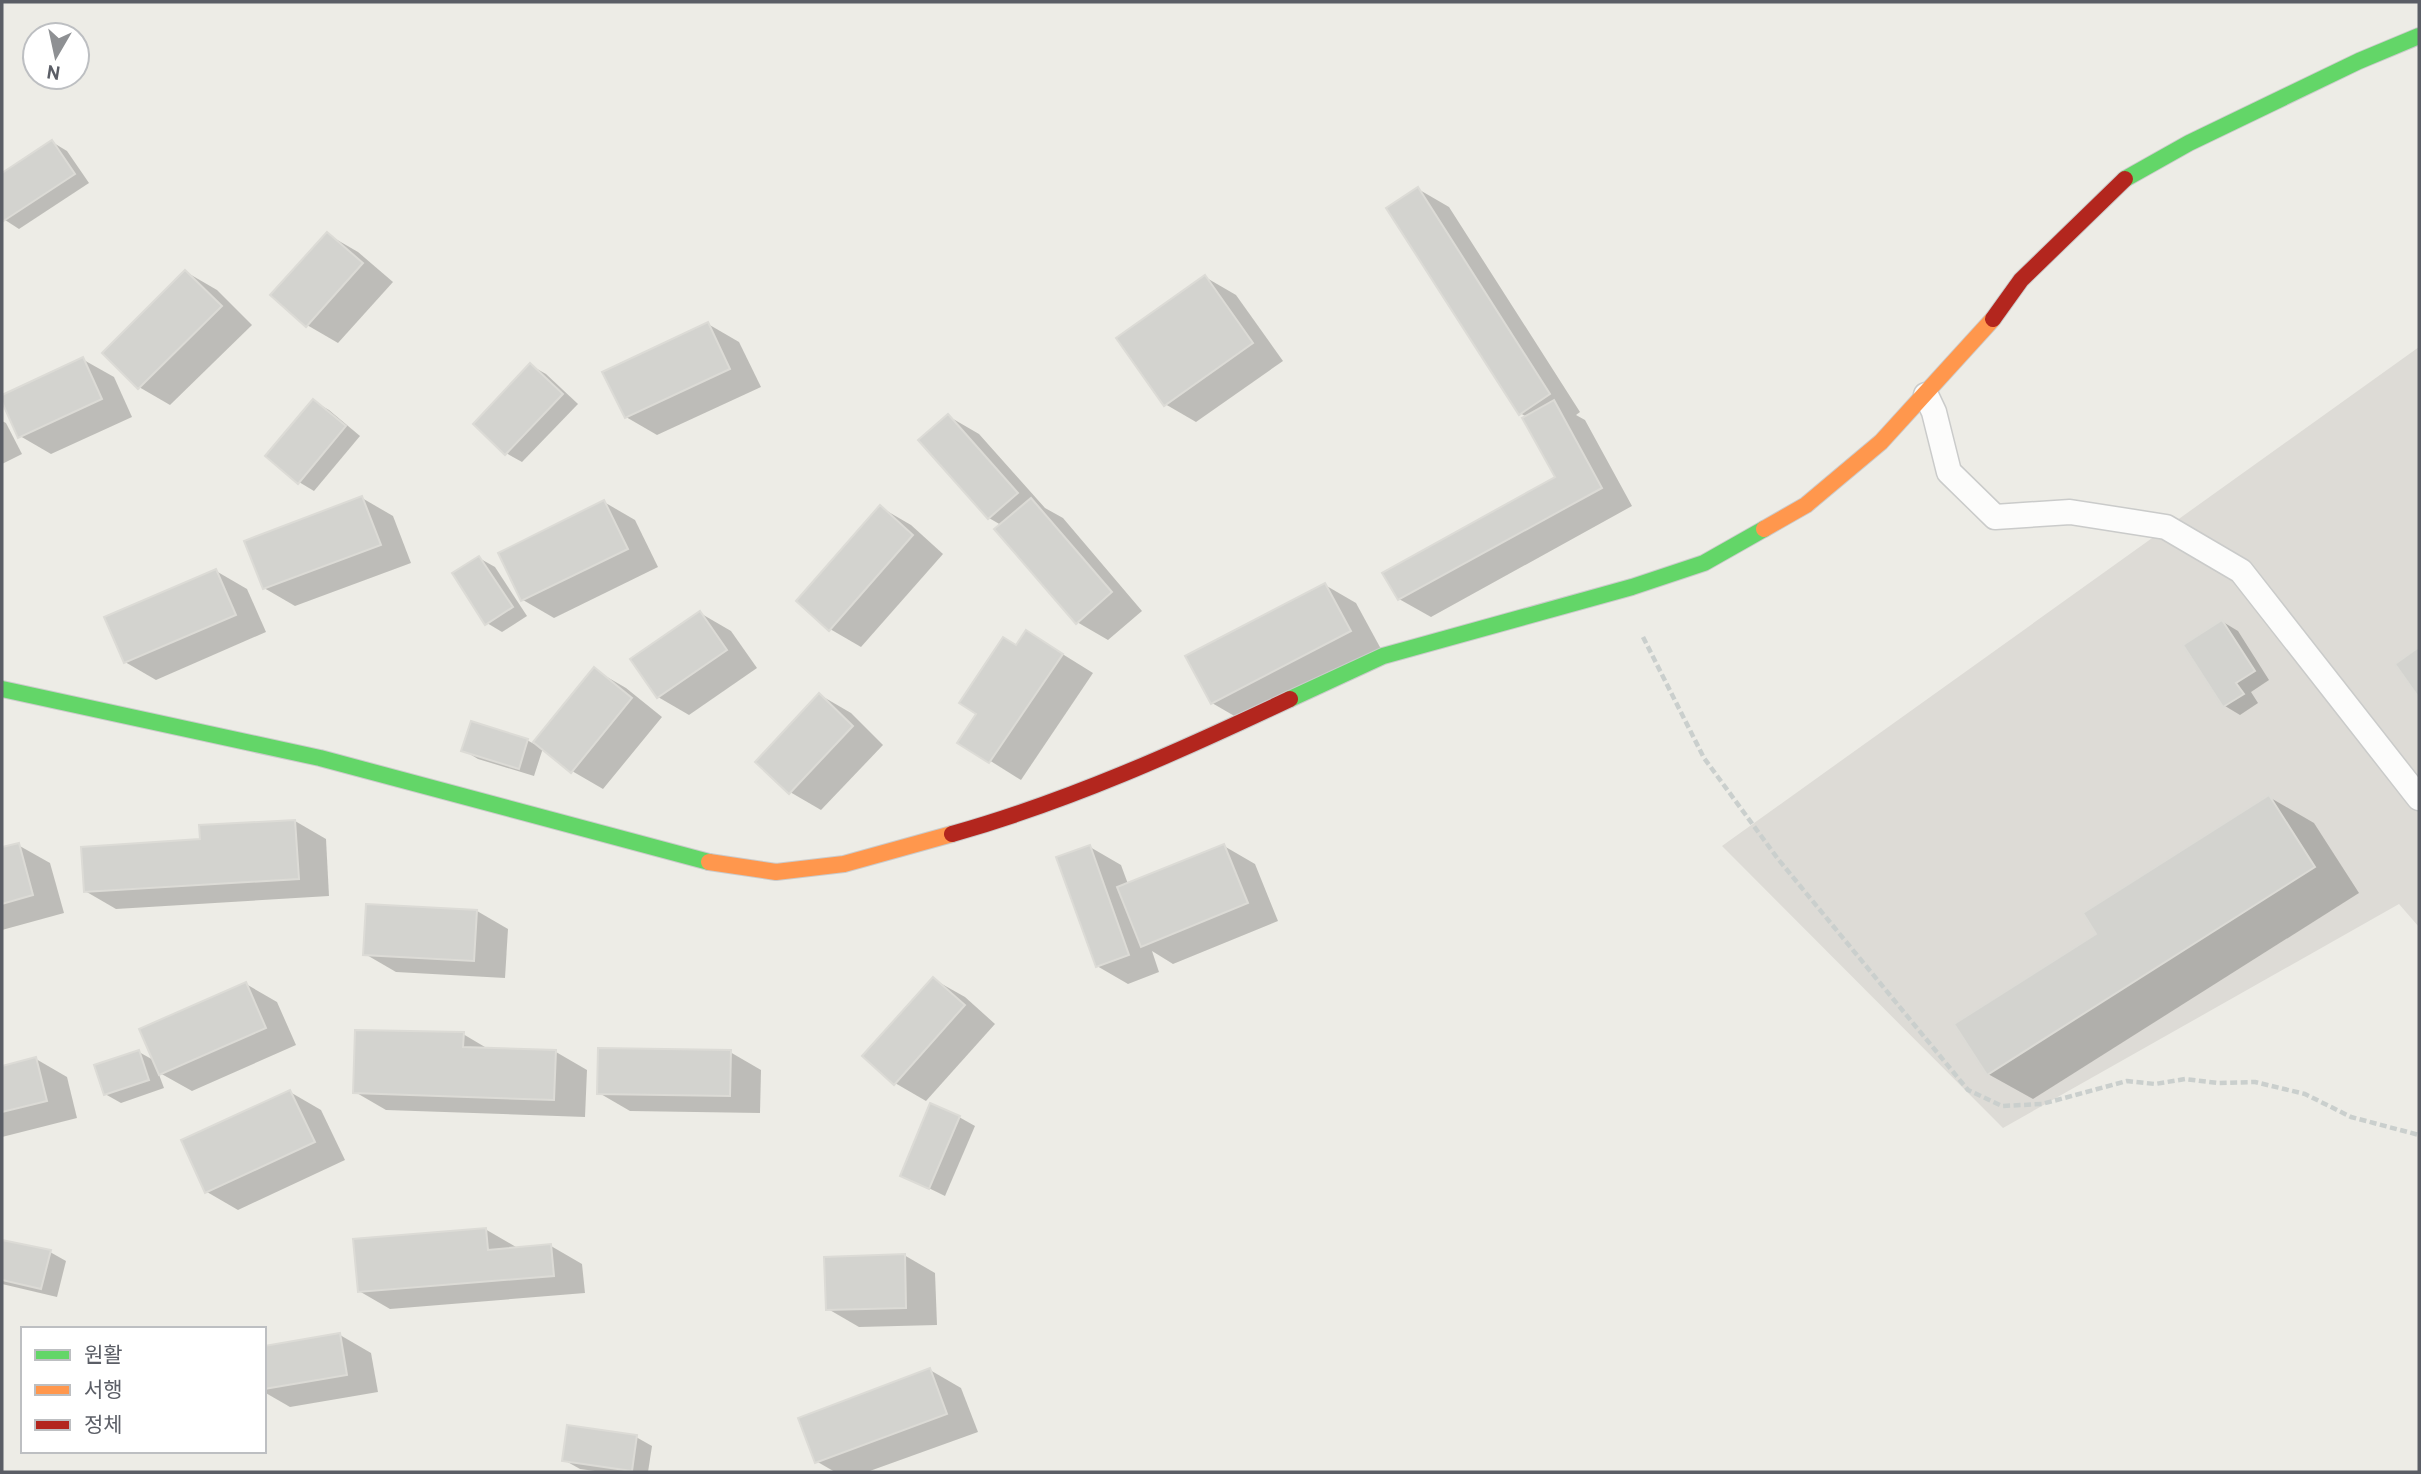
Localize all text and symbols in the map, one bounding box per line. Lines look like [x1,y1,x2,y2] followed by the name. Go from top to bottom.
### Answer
[21,21,91,91] north arrow
[45,58,62,84] text: N
[21,1327,266,1453] legend
[84,1343,123,1370] text: 원활
[84,1378,123,1405] text: 서행
[84,1413,123,1440] text: 정체

